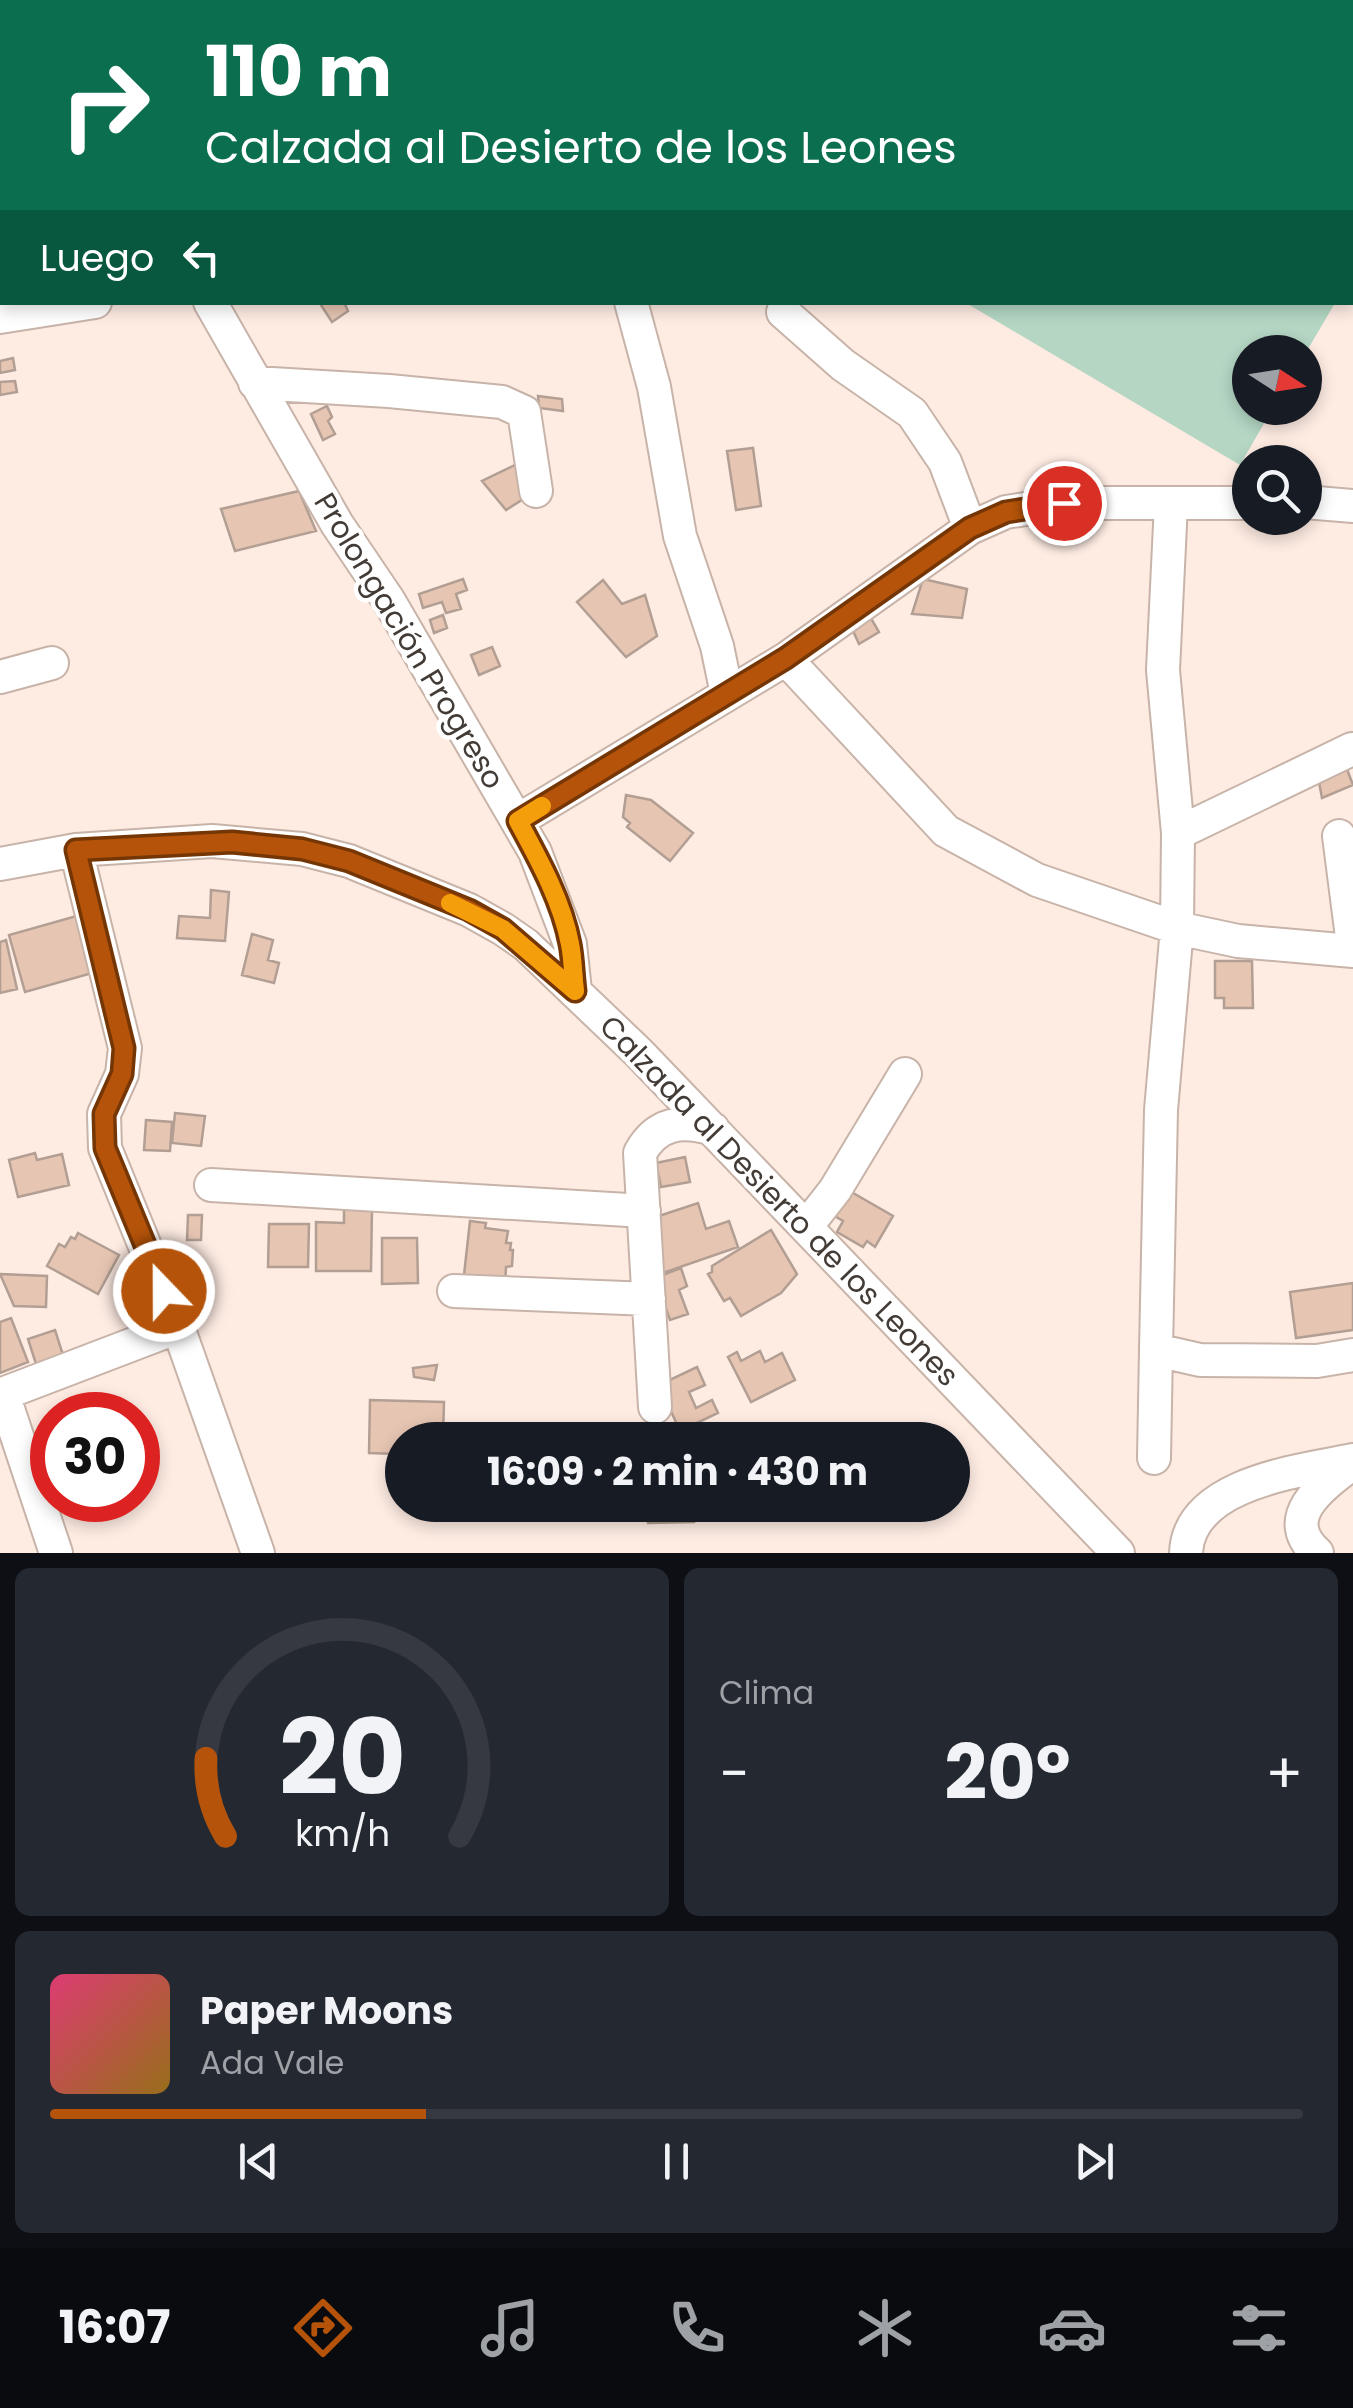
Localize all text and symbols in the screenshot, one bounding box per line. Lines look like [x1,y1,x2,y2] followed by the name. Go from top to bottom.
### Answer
[205,22,392,121] text: 110 m
[40,40,170,170] icon: right
[205,116,957,179] text: Calzada al Desierto de los Leones
[174,230,229,285] icon: left
[40,231,154,284] text: Luego
[1232,335,1322,425] north arrow
[1232,335,1322,535] map controls
[1232,445,1322,535] button: search
[1022,461,1107,546] pin
[1037,476,1092,531] icon: arrive
[304,484,515,797] street label: Prolongación Progreso
[590,1005,969,1396] street label: Calzada al Desierto de los Leones
[112,1239,216,1343] position arrow
[30,1392,160,1522] speed limit sign: 30
[487,1445,868,1498] text: 16:09 · 2 min · 430 m
[719,1670,814,1715] text: Clima
[278,1685,406,1830] text: 20
[944,1720,1071,1825] text: 20°
[719,1735,749,1812] text: −
[1265,1735,1303,1812] text: +
[294,1808,390,1859] text: km/h
[200,1984,453,2037] text: Paper Moons
[200,2040,344,2085] text: Ada Vale
[231,2134,286,2189] icon: previous
[649,2134,704,2189] icon: pause
[1067,2134,1122,2189] icon: next
[288,2293,358,2363] icon: directions
[475,2293,545,2363] icon: music
[662,2293,732,2363] icon: phone
[850,2293,920,2363] icon: climate
[1037,2293,1107,2363] icon: car
[1224,2293,1294,2363] icon: filters
[59,2296,170,2359] text: 16:07

